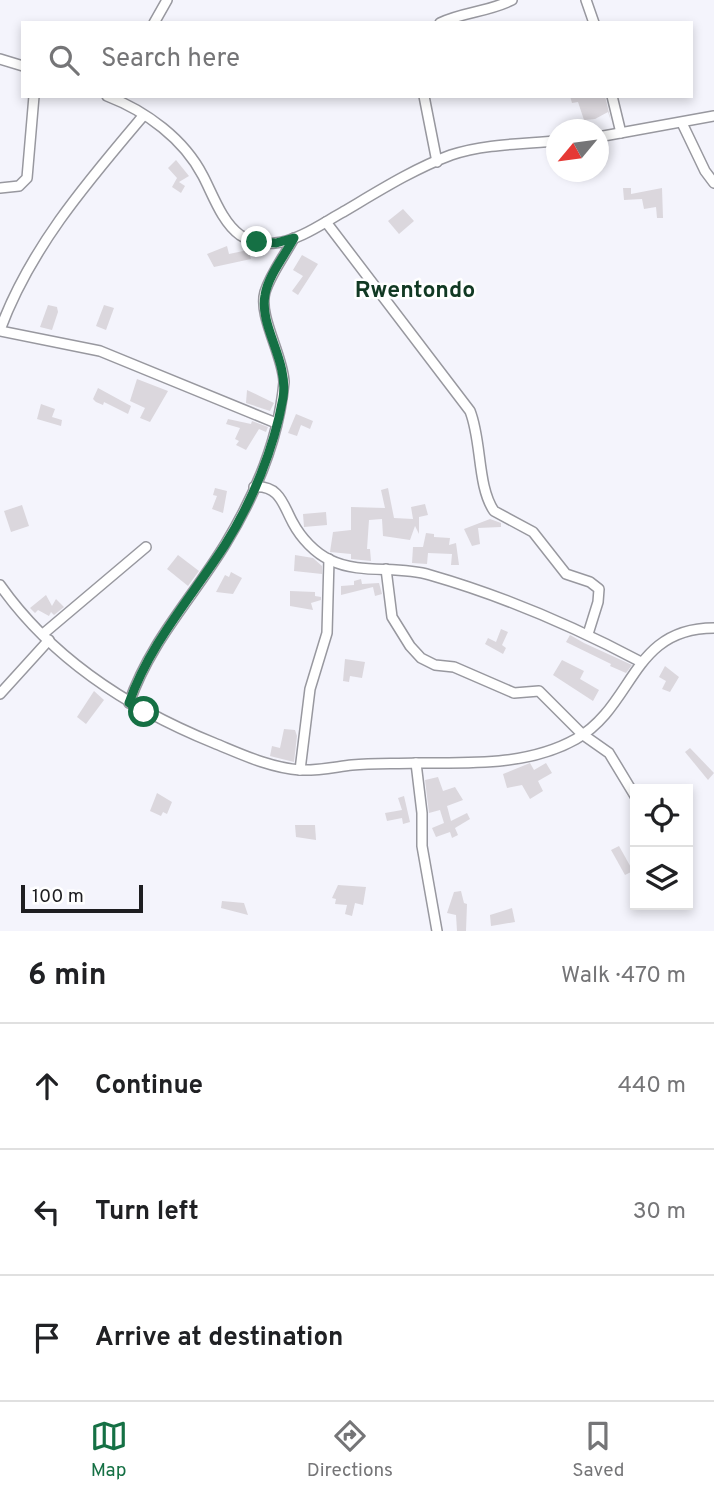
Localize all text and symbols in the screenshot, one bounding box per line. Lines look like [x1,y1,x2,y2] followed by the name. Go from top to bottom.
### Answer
[21,21,693,98] search box
[45,41,83,79] icon: search
[101,43,240,76] text: Search here
[546,119,609,182] north arrow
[241,226,272,257] route end
[355,277,475,306] district label: Rwentondo
[128,696,159,727] route start
[630,784,693,910] map controls
[630,784,693,847] button: locate
[630,847,693,910] button: layers
[21,882,144,914] scale bar
[32,885,84,909] text: 100 m
[28,958,106,995] text: 6 min
[561,962,686,991] text: Walk · 470 m
[28,1067,66,1105] icon: ahead
[95,1070,203,1103] text: Continue
[618,1072,686,1101] text: 440 m
[28,1193,66,1231] icon: left
[95,1196,199,1229] text: Turn left
[633,1198,686,1227] text: 30 m
[28,1319,66,1357] icon: arrive
[95,1322,343,1355] text: Arrive at destination
[90,1417,128,1483] tab: Map
[307,1417,393,1483] tab: Directions
[572,1417,624,1483] tab: Saved

